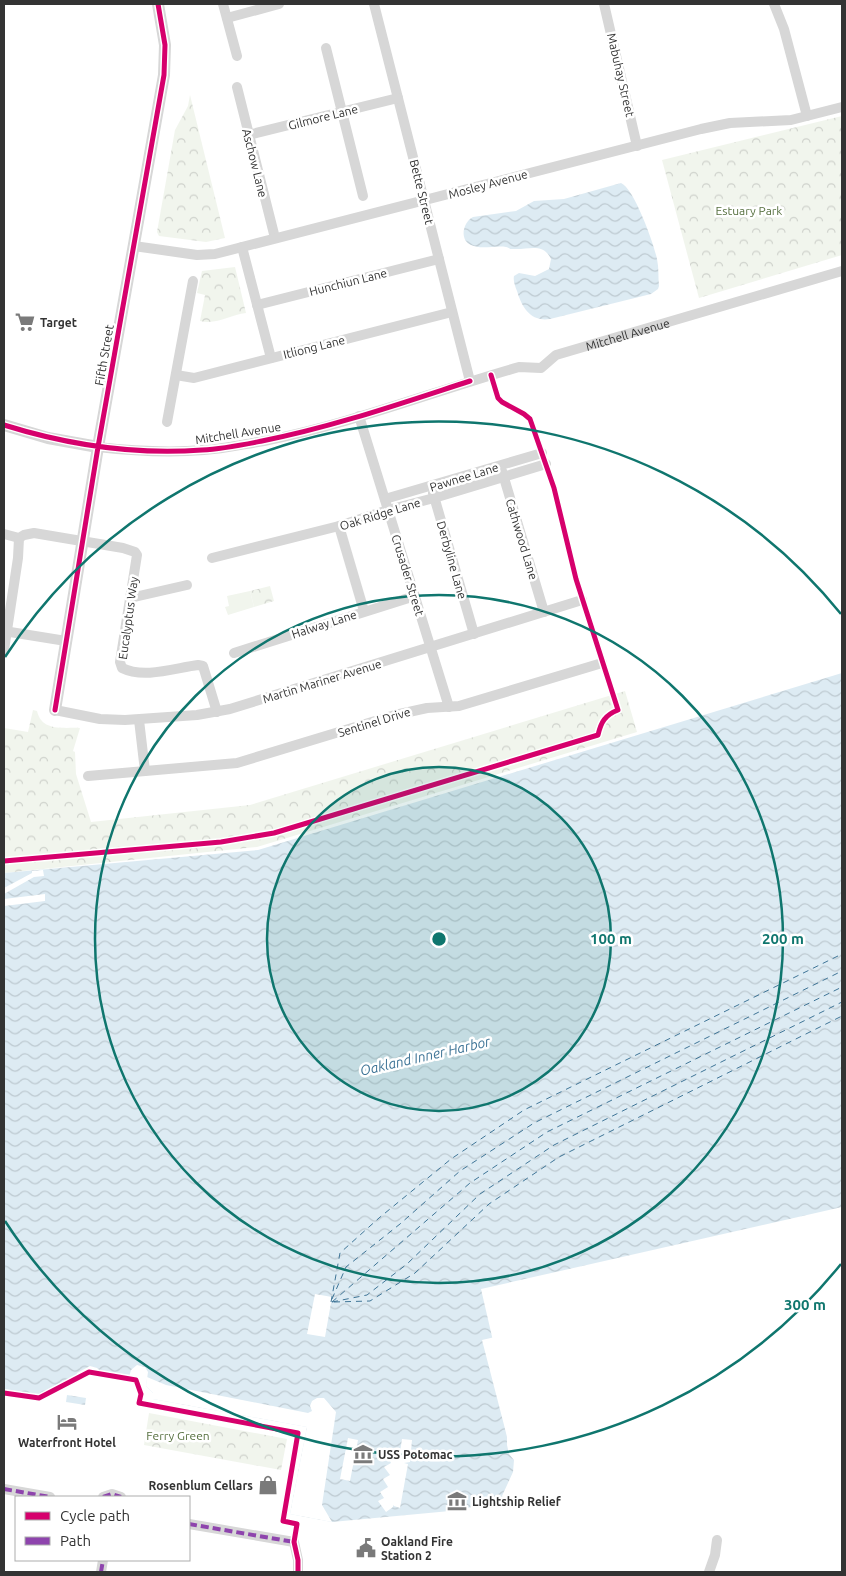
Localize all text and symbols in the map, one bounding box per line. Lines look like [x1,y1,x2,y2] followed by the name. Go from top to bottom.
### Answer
[605,32,637,118] street label: Mabuhay Street
[287,102,359,132] street label: Gilmore Lane
[240,127,270,199] street label: Aschow Lane
[408,158,436,226] street label: Bette Street
[447,167,529,201] street label: Mosley Avenue
[716,204,782,217] park label: Estuary Park
[308,266,388,298] street label: Hunchiun Lane
[14,311,36,333] supermarket icon: Target
[40,316,77,329] place label: Target
[584,316,671,352] street label: Mitchell Avenue
[92,323,116,386] street label: Fifth Street
[282,333,346,361] street label: Itliong Lane
[194,420,282,446] street label: Mitchell Avenue
[428,460,500,494] street label: Pawnee Lane
[338,496,422,532] street label: Oak Ridge Lane
[504,497,540,581] street label: Cathwood Lane
[435,520,469,600] street label: Derbyline Lane
[389,533,427,618] street label: Crusader Street
[116,576,140,660] street label: Eucalyptus Way
[290,607,358,641] street label: Halway Lane
[261,657,383,705] street label: Martin Mariner Avenue
[336,705,412,739] street label: Sentinel Drive
[430,930,448,948] centre of rings
[590,930,632,947] text: 100 m
[762,930,804,947] text: 200 m
[358,1033,492,1079] water label: Oakland Inner Harbor
[784,1296,826,1313] text: 300 m
[56,1411,78,1433] hotel icon: Waterfront Hotel
[146,1429,210,1442] park label: Ferry Green
[18,1436,116,1449] place label: Waterfront Hotel
[352,1443,374,1465] museum icon: USS Potomac
[378,1448,453,1461] place label: USS Potomac
[257,1474,279,1496] shop icon: Rosenblum Cellars
[149,1479,253,1492] place label: Rosenblum Cellars
[446,1490,468,1512] museum icon: Lightship Relief
[472,1495,562,1508] place label: Lightship Relief
[15,1496,190,1561] legend
[60,1507,130,1524] text: Cycle path
[60,1532,91,1549] text: Path
[381,1535,453,1562] place label: Oakland Fire Station 2
[355,1537,377,1559] public building icon: Oakland Fire Station 2

